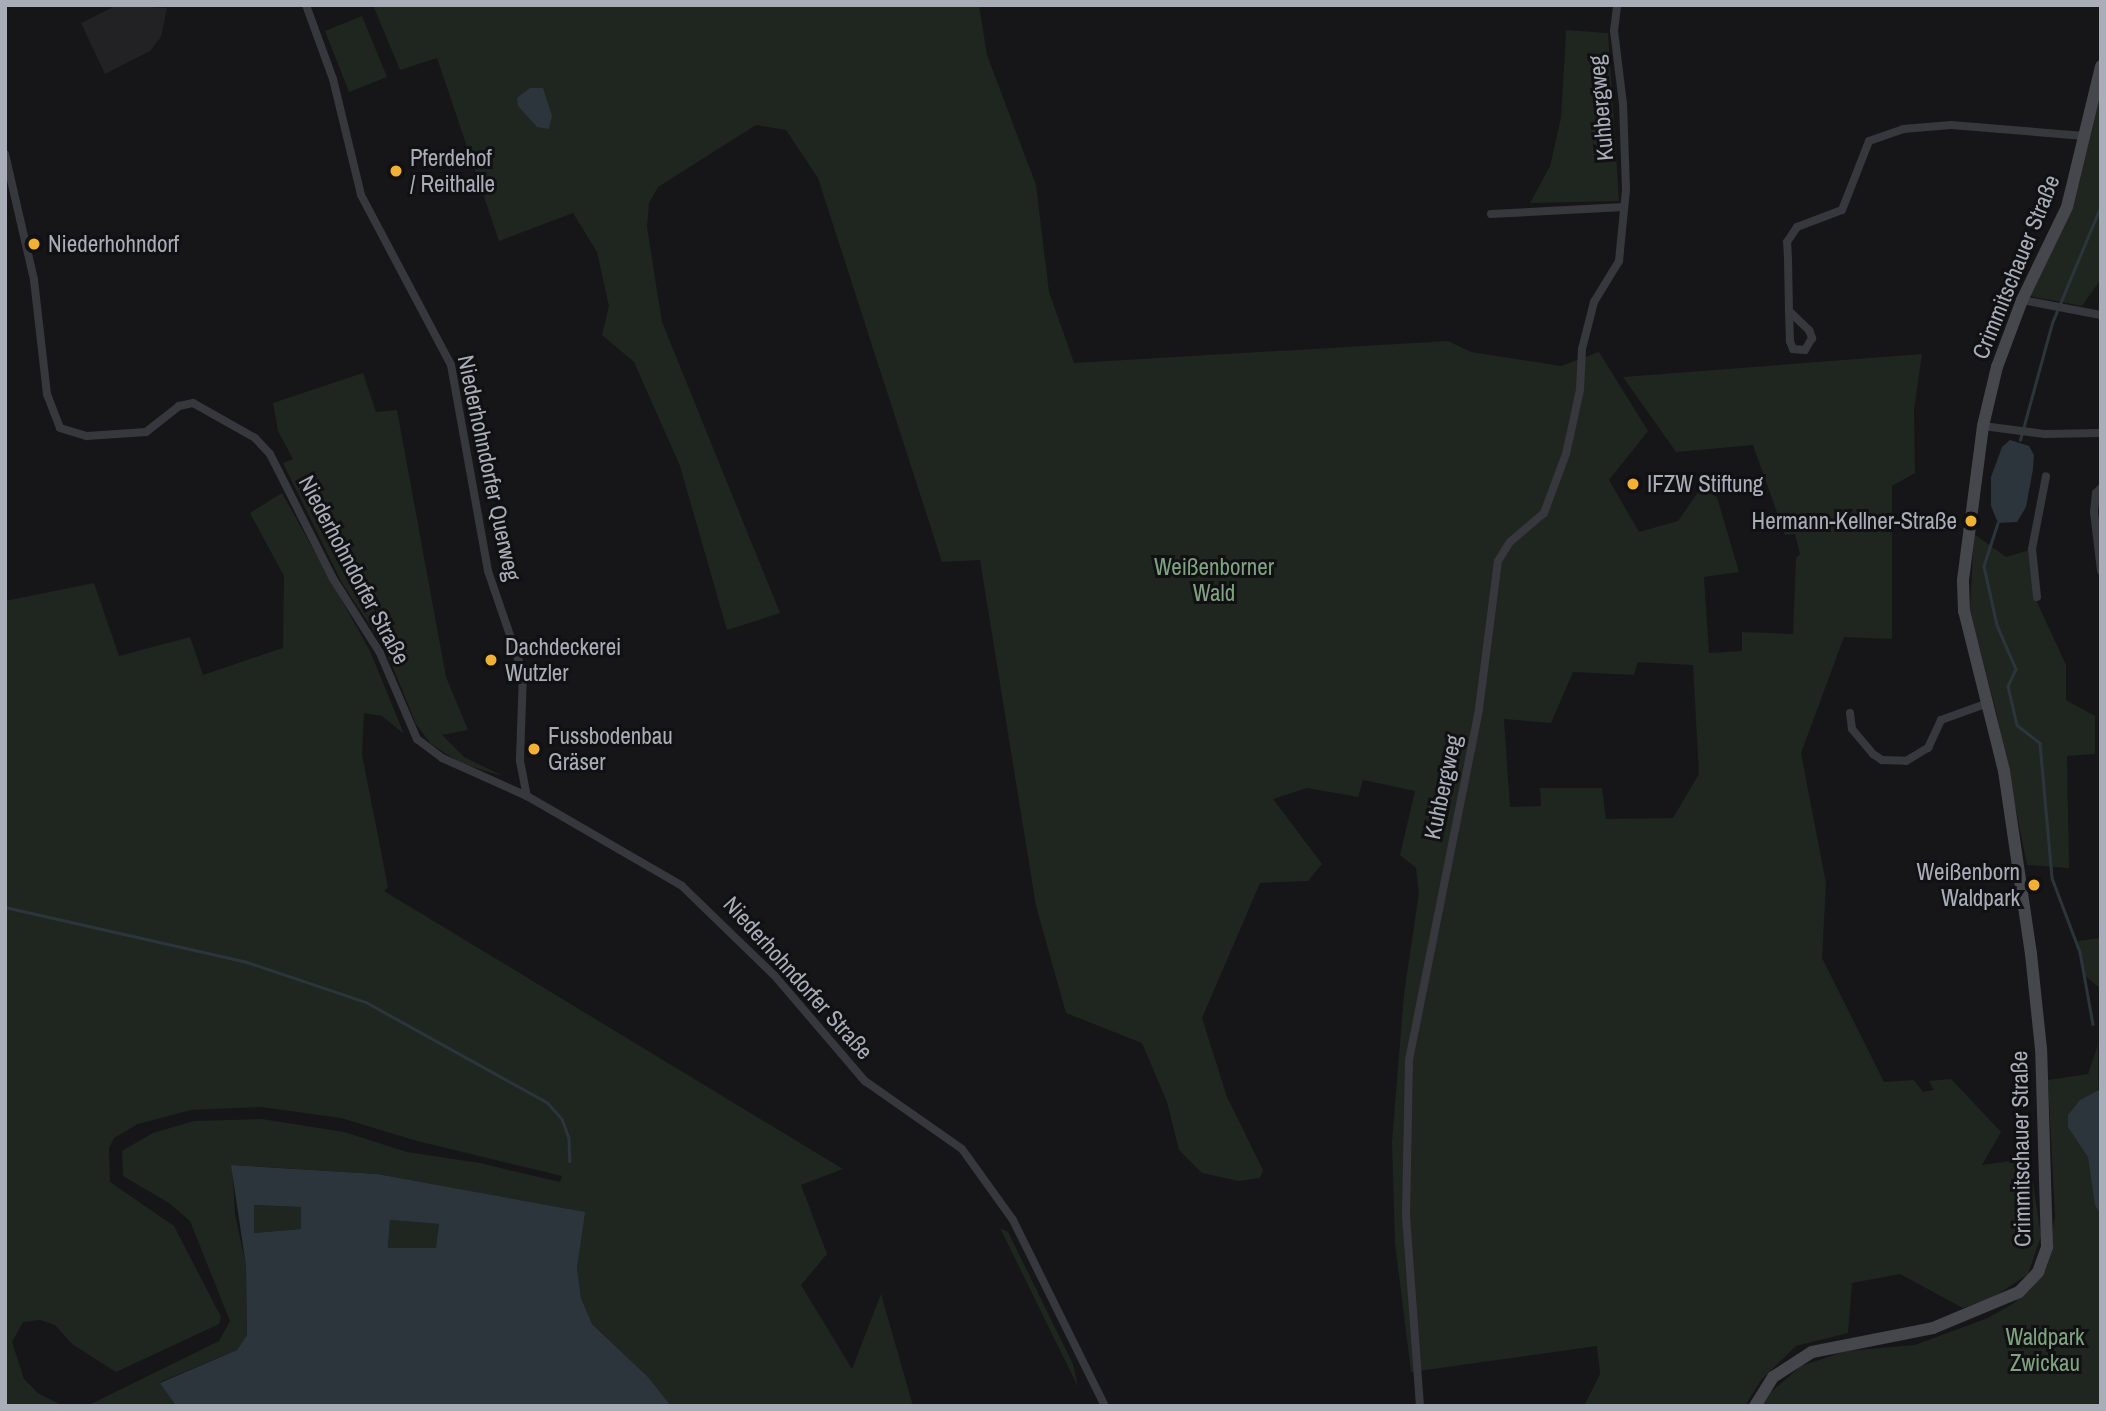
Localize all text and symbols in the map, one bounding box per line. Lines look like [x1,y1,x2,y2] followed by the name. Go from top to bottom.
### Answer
[1583,54,1619,162] street label: Kuhbergweg
[410,144,495,198] place label: Pferdehof / Reithalle
[388,163,404,179] marker: Pferdehof / Reithalle
[1966,171,2066,363] street label: Crimmitschauer Straße
[48,230,179,258] place label: Niederhohndorf
[26,236,42,252] marker: Niederhohndorf
[452,353,526,583] street label: Niederhohndorfer Querweg
[1647,470,1763,498] place label: IFZW Stiftung
[293,471,415,669] street label: Niederhohndorfer Straße
[1625,476,1641,492] marker: IFZW Stiftung
[1752,507,1957,535] place label: Hermann-Kellner-Straße
[1963,513,1979,529] marker: Hermann-Kellner-Straße
[1154,553,1274,607] park label: Weißenborner Wald
[505,633,621,687] place label: Dachdeckerei Wutzler
[483,652,499,668] marker: Dachdeckerei Wutzler
[548,722,673,776] place label: Fussbodenbau Gräser
[1418,732,1468,842] street label: Kuhbergweg
[526,741,542,757] marker: Fussbodenbau Gräser
[1917,858,2020,912] place label: Weißenborn Waldpark
[2026,877,2042,893] marker: Weißenborn Waldpark
[718,891,878,1065] street label: Niederhohndorfer Straße
[2005,1051,2037,1247] street label: Crimmitschauer Straße
[2006,1323,2084,1377] park label: Waldpark Zwickau

